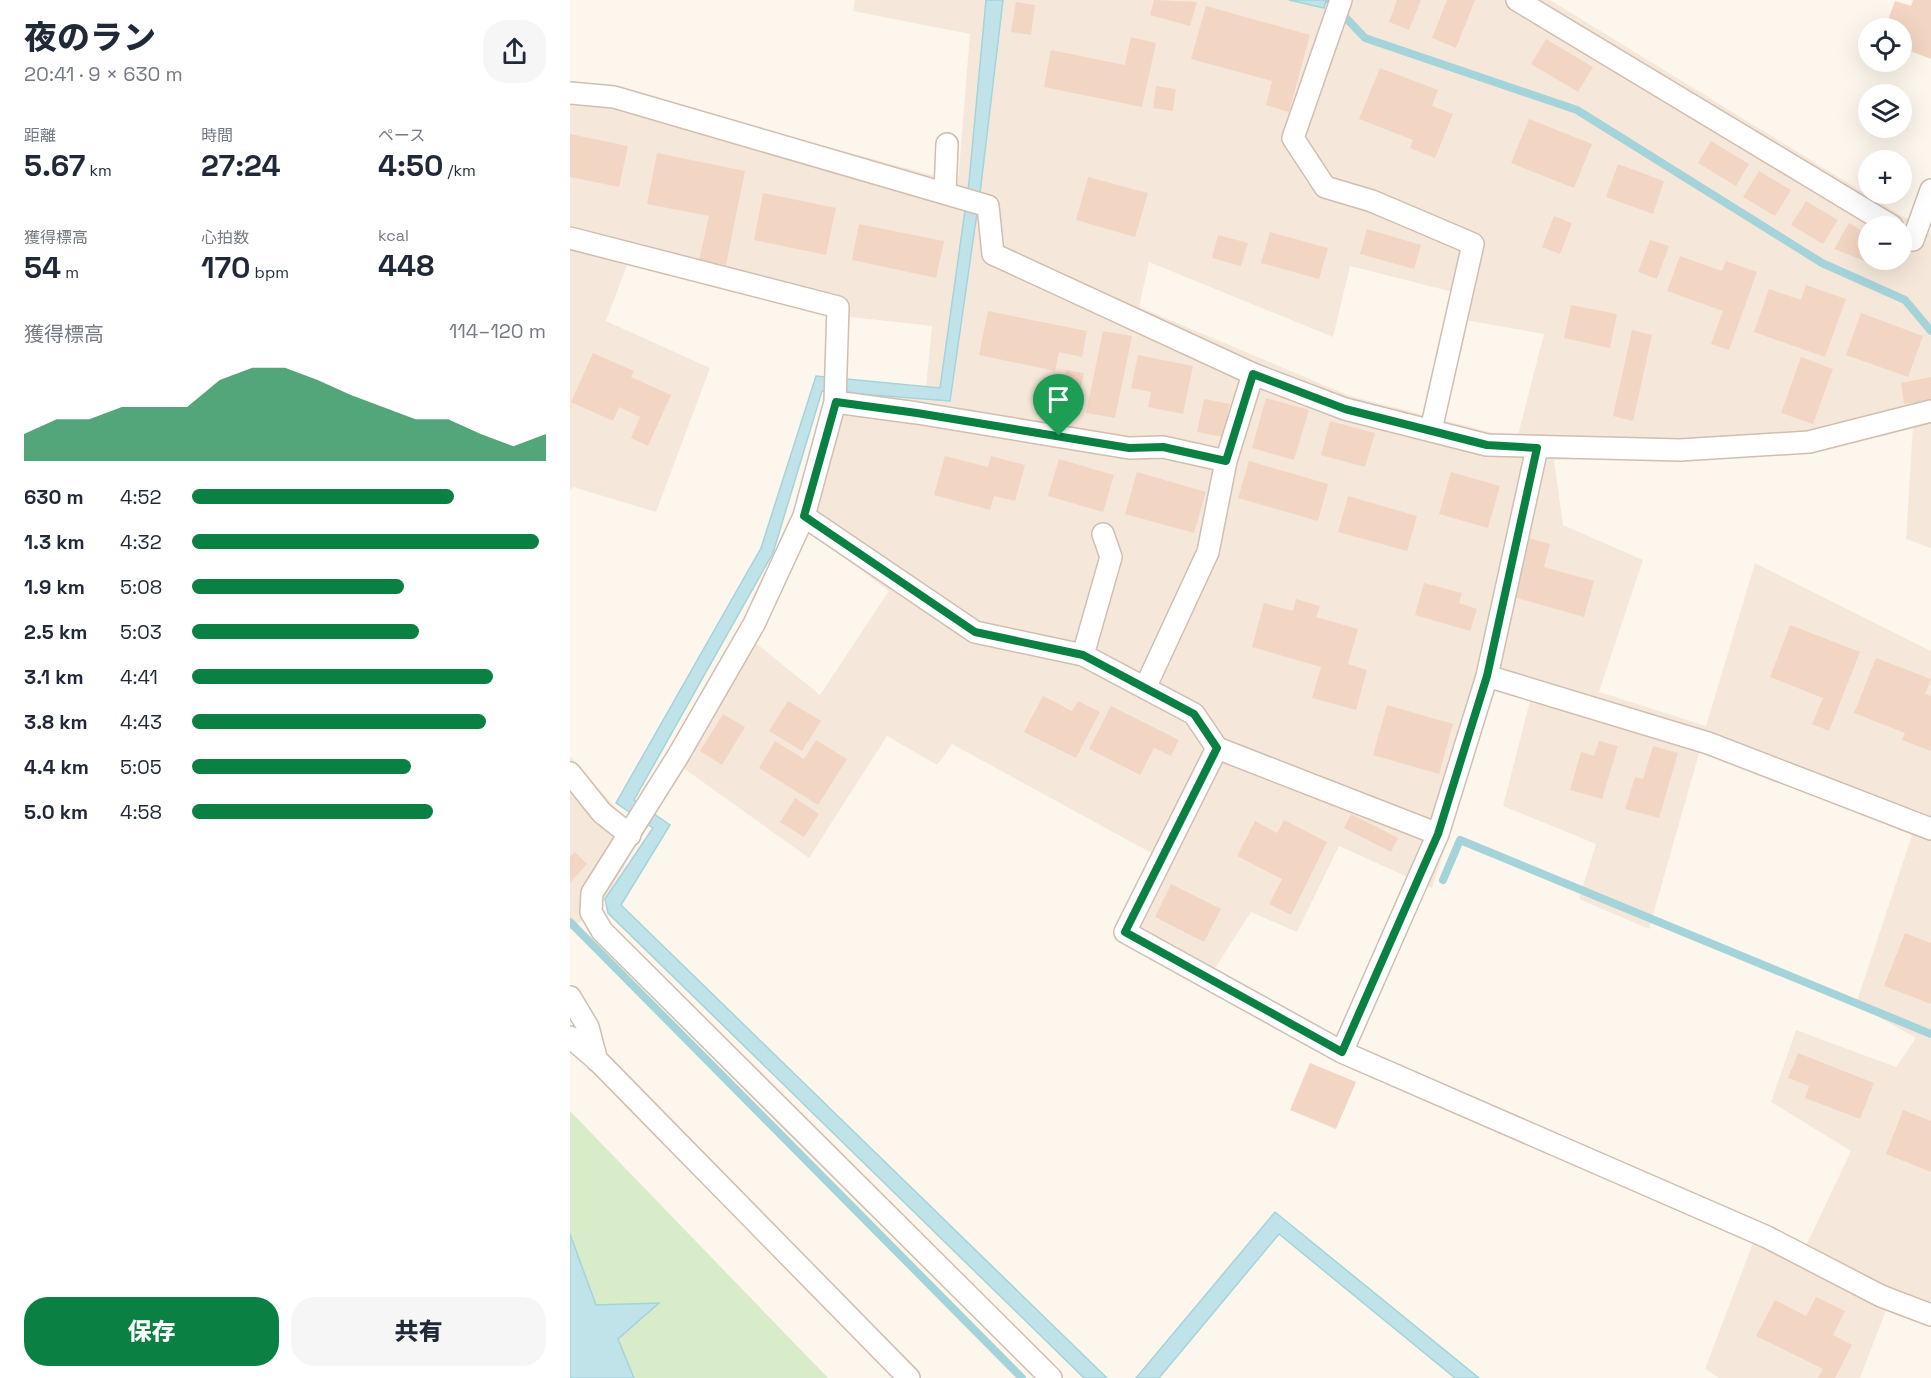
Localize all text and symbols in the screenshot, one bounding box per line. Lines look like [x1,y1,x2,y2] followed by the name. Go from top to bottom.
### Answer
[24,17,156,59] text: 夜のラン
[1858,18,1912,270] map controls
[1858,18,1912,72] button: locate
[483,20,546,83] button: share
[24,61,183,87] text: 20:41 · 9 × 630 m
[1858,84,1912,138] button: layers
[24,125,56,146] text: 距離
[201,125,233,146] text: 時間
[378,125,425,146] text: ペース
[24,146,85,185] text: 5.67
[201,146,281,185] text: 27:24
[378,146,443,185] text: 4:50
[1858,150,1912,204] button: +
[85,160,112,181] text: km
[443,160,476,181] text: /km
[1858,216,1912,270] button: −
[378,225,409,246] text: kcal
[24,227,88,248] text: 獲得標高
[201,227,249,248] text: 心拍数
[378,246,434,285] text: 448
[24,248,61,287] text: 54
[201,248,251,287] text: 170
[61,262,79,283] text: m
[251,262,289,283] text: bpm
[449,318,546,344] text: 114–120 m
[24,321,104,347] text: 獲得標高
[1033,374,1084,436] pin
[1042,383,1075,416] icon: arrive
[24,484,84,510] text: 630 m
[120,484,161,510] text: 4:52
[24,529,85,555] text: 1.3 km
[120,529,162,555] text: 4:32
[24,574,85,600] text: 1.9 km
[120,574,162,600] text: 5:08
[24,619,87,645] text: 2.5 km
[120,619,162,645] text: 5:03
[24,664,84,690] text: 3.1 km
[120,664,158,690] text: 4:41
[24,709,88,735] text: 3.8 km
[120,709,162,735] text: 4:43
[24,754,89,780] text: 4.4 km
[120,754,162,780] text: 5:05
[24,799,88,825] text: 5.0 km
[120,799,162,825] text: 4:58
[24,1297,279,1366] button: 保存
[291,1297,546,1366] button: 共有

